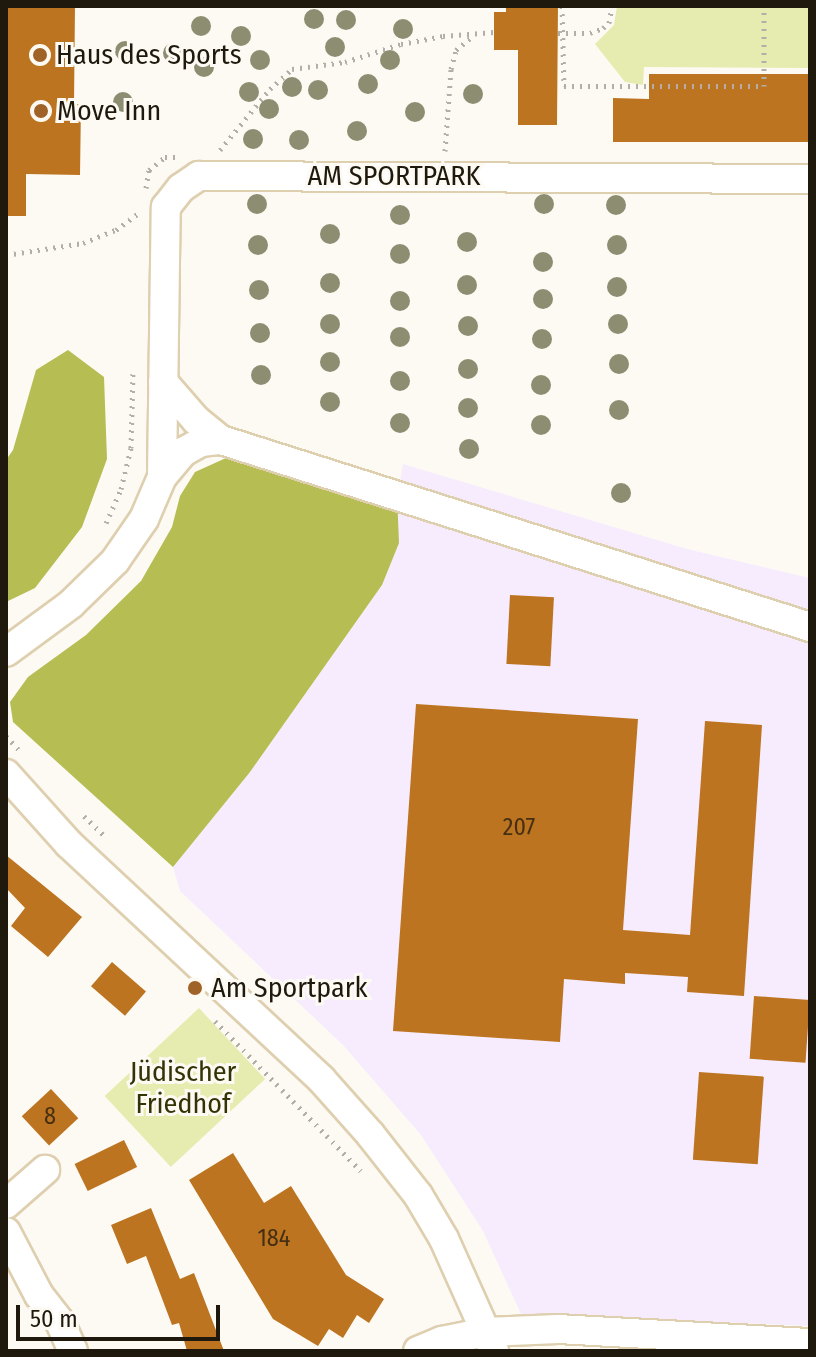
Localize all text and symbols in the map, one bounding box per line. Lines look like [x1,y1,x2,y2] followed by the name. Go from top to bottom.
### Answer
[56,38,242,72] place label: Haus des Sports
[31,46,49,64] marker: Haus des Sports
[57,94,161,128] place label: Move Inn
[32,102,50,120] marker: Move Inn
[308,159,480,193] street label: AM SPORTPARK
[503,814,535,842] house number: 207
[211,971,367,1005] place label: Am Sportpark
[186,979,204,997] marker: Am Sportpark
[130,1055,236,1121] park label: Jüdischer Friedhof
[44,1103,56,1131] house number: 8
[258,1225,290,1253] house number: 184
[20,1289,224,1339] scale bar
[30,1305,78,1333] text: 50 m

